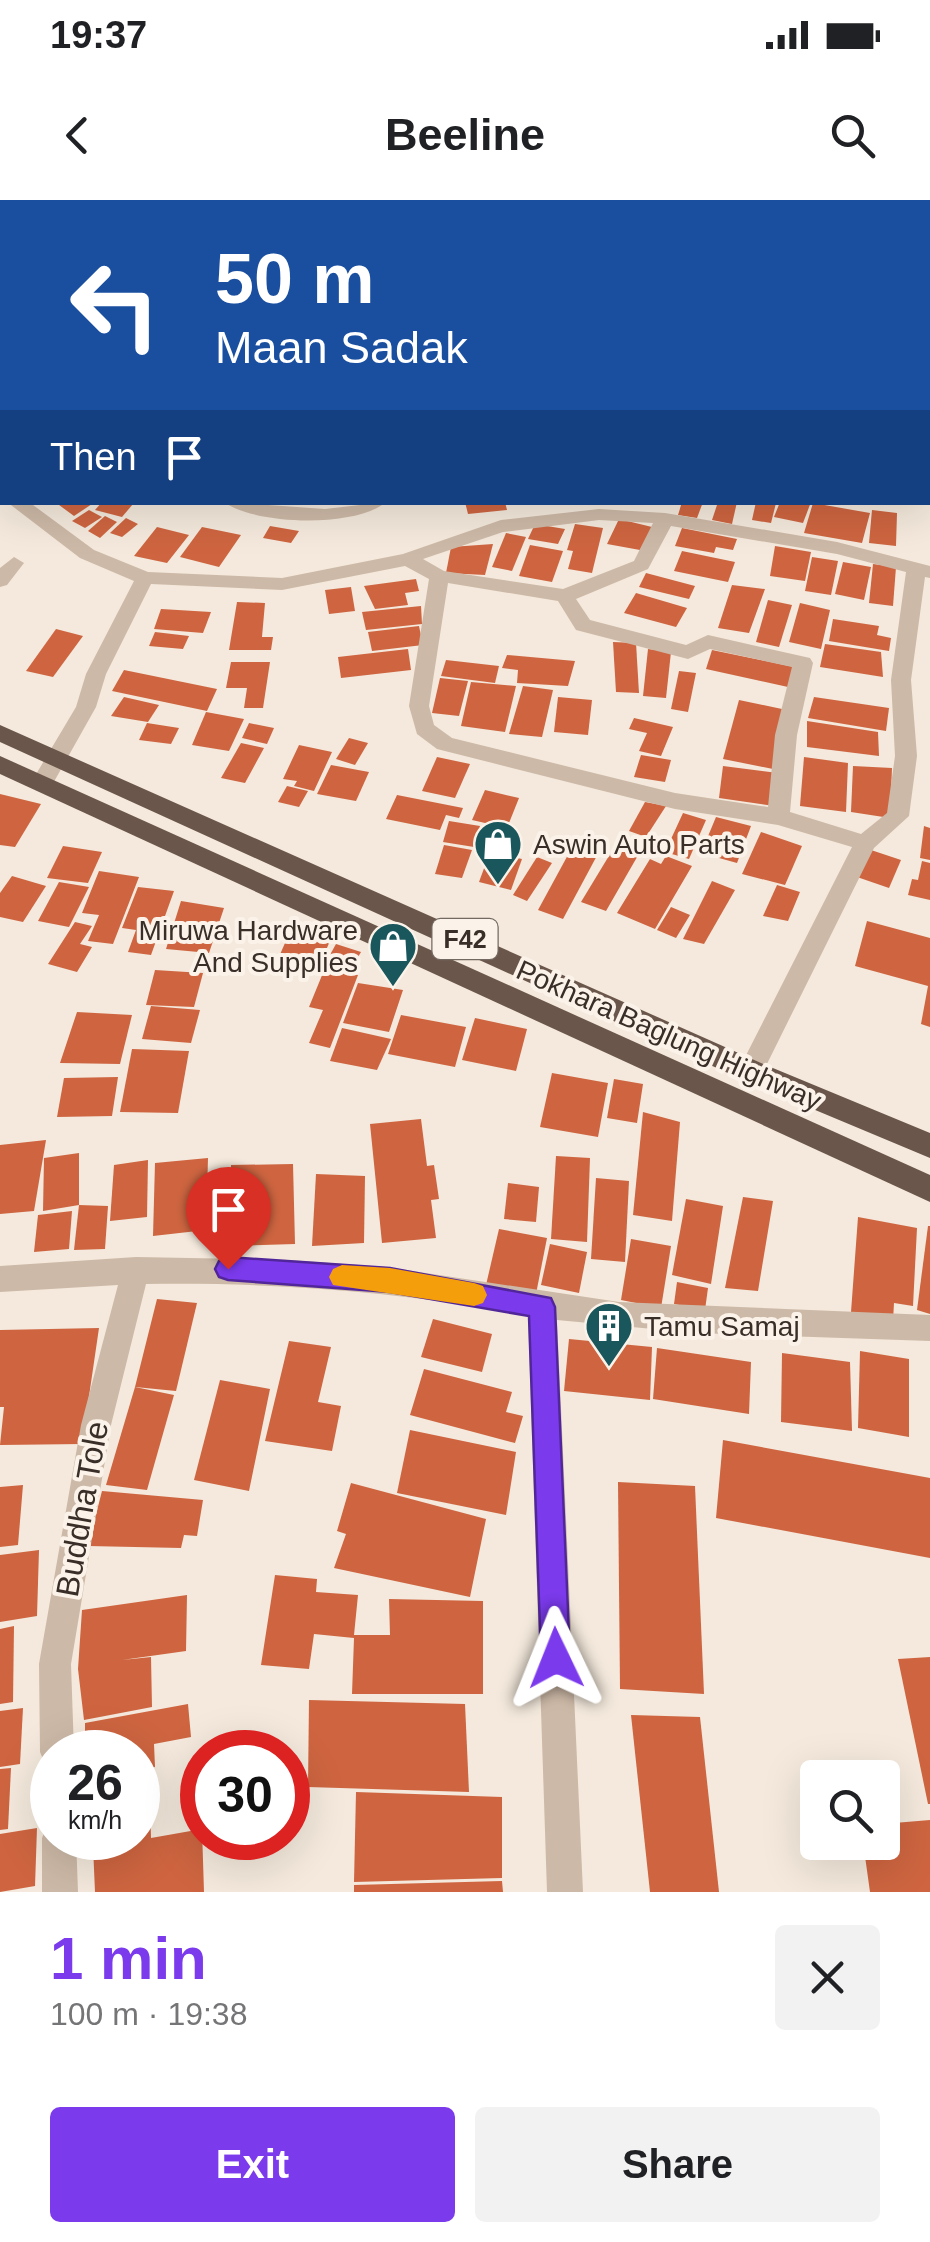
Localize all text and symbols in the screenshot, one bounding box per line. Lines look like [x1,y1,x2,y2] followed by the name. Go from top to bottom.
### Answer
[50,14,147,56] text: 19:37
[50,108,105,163] icon: back
[825,108,880,163] icon: search
[385,109,545,160] text: Beeline
[50,240,180,370] icon: left
[215,240,375,318] text: 50 m
[215,322,468,373] text: Maan Sadak
[157,430,212,485] icon: arrive
[50,436,137,478] text: Then
[472,818,524,886] shop icon: Aswin Auto Parts
[533,829,745,860] place label: Aswin Auto Parts
[139,915,358,978] place label: Miruwa Hardware And Supplies
[432,919,498,959] road number: F42
[367,920,419,988] shop icon: Miruwa Hardware And Supplies
[512,954,826,1117] street label: Pokhara Baglung Highway
[186,1167,271,1270] pin
[201,1182,256,1237] icon: arrive
[583,1300,635,1368] building icon: Tamu Samaj
[644,1311,800,1342] place label: Tamu Samaj
[49,1419,115,1599] street label: Buddha Tole
[504,1606,608,1710] position arrow
[180,1730,310,1860] speed limit sign: 30
[67,1755,123,1811] text: 26
[800,1760,900,1860] map controls
[800,1760,900,1860] button: search
[68,1806,122,1834] text: km/h
[50,1925,207,1992] text: 1 min
[775,1925,880,2030] button: close
[50,1996,247,2032] text: 100 m · 19:38
[50,2107,455,2222] button: Exit
[475,2107,880,2222] button: Share

